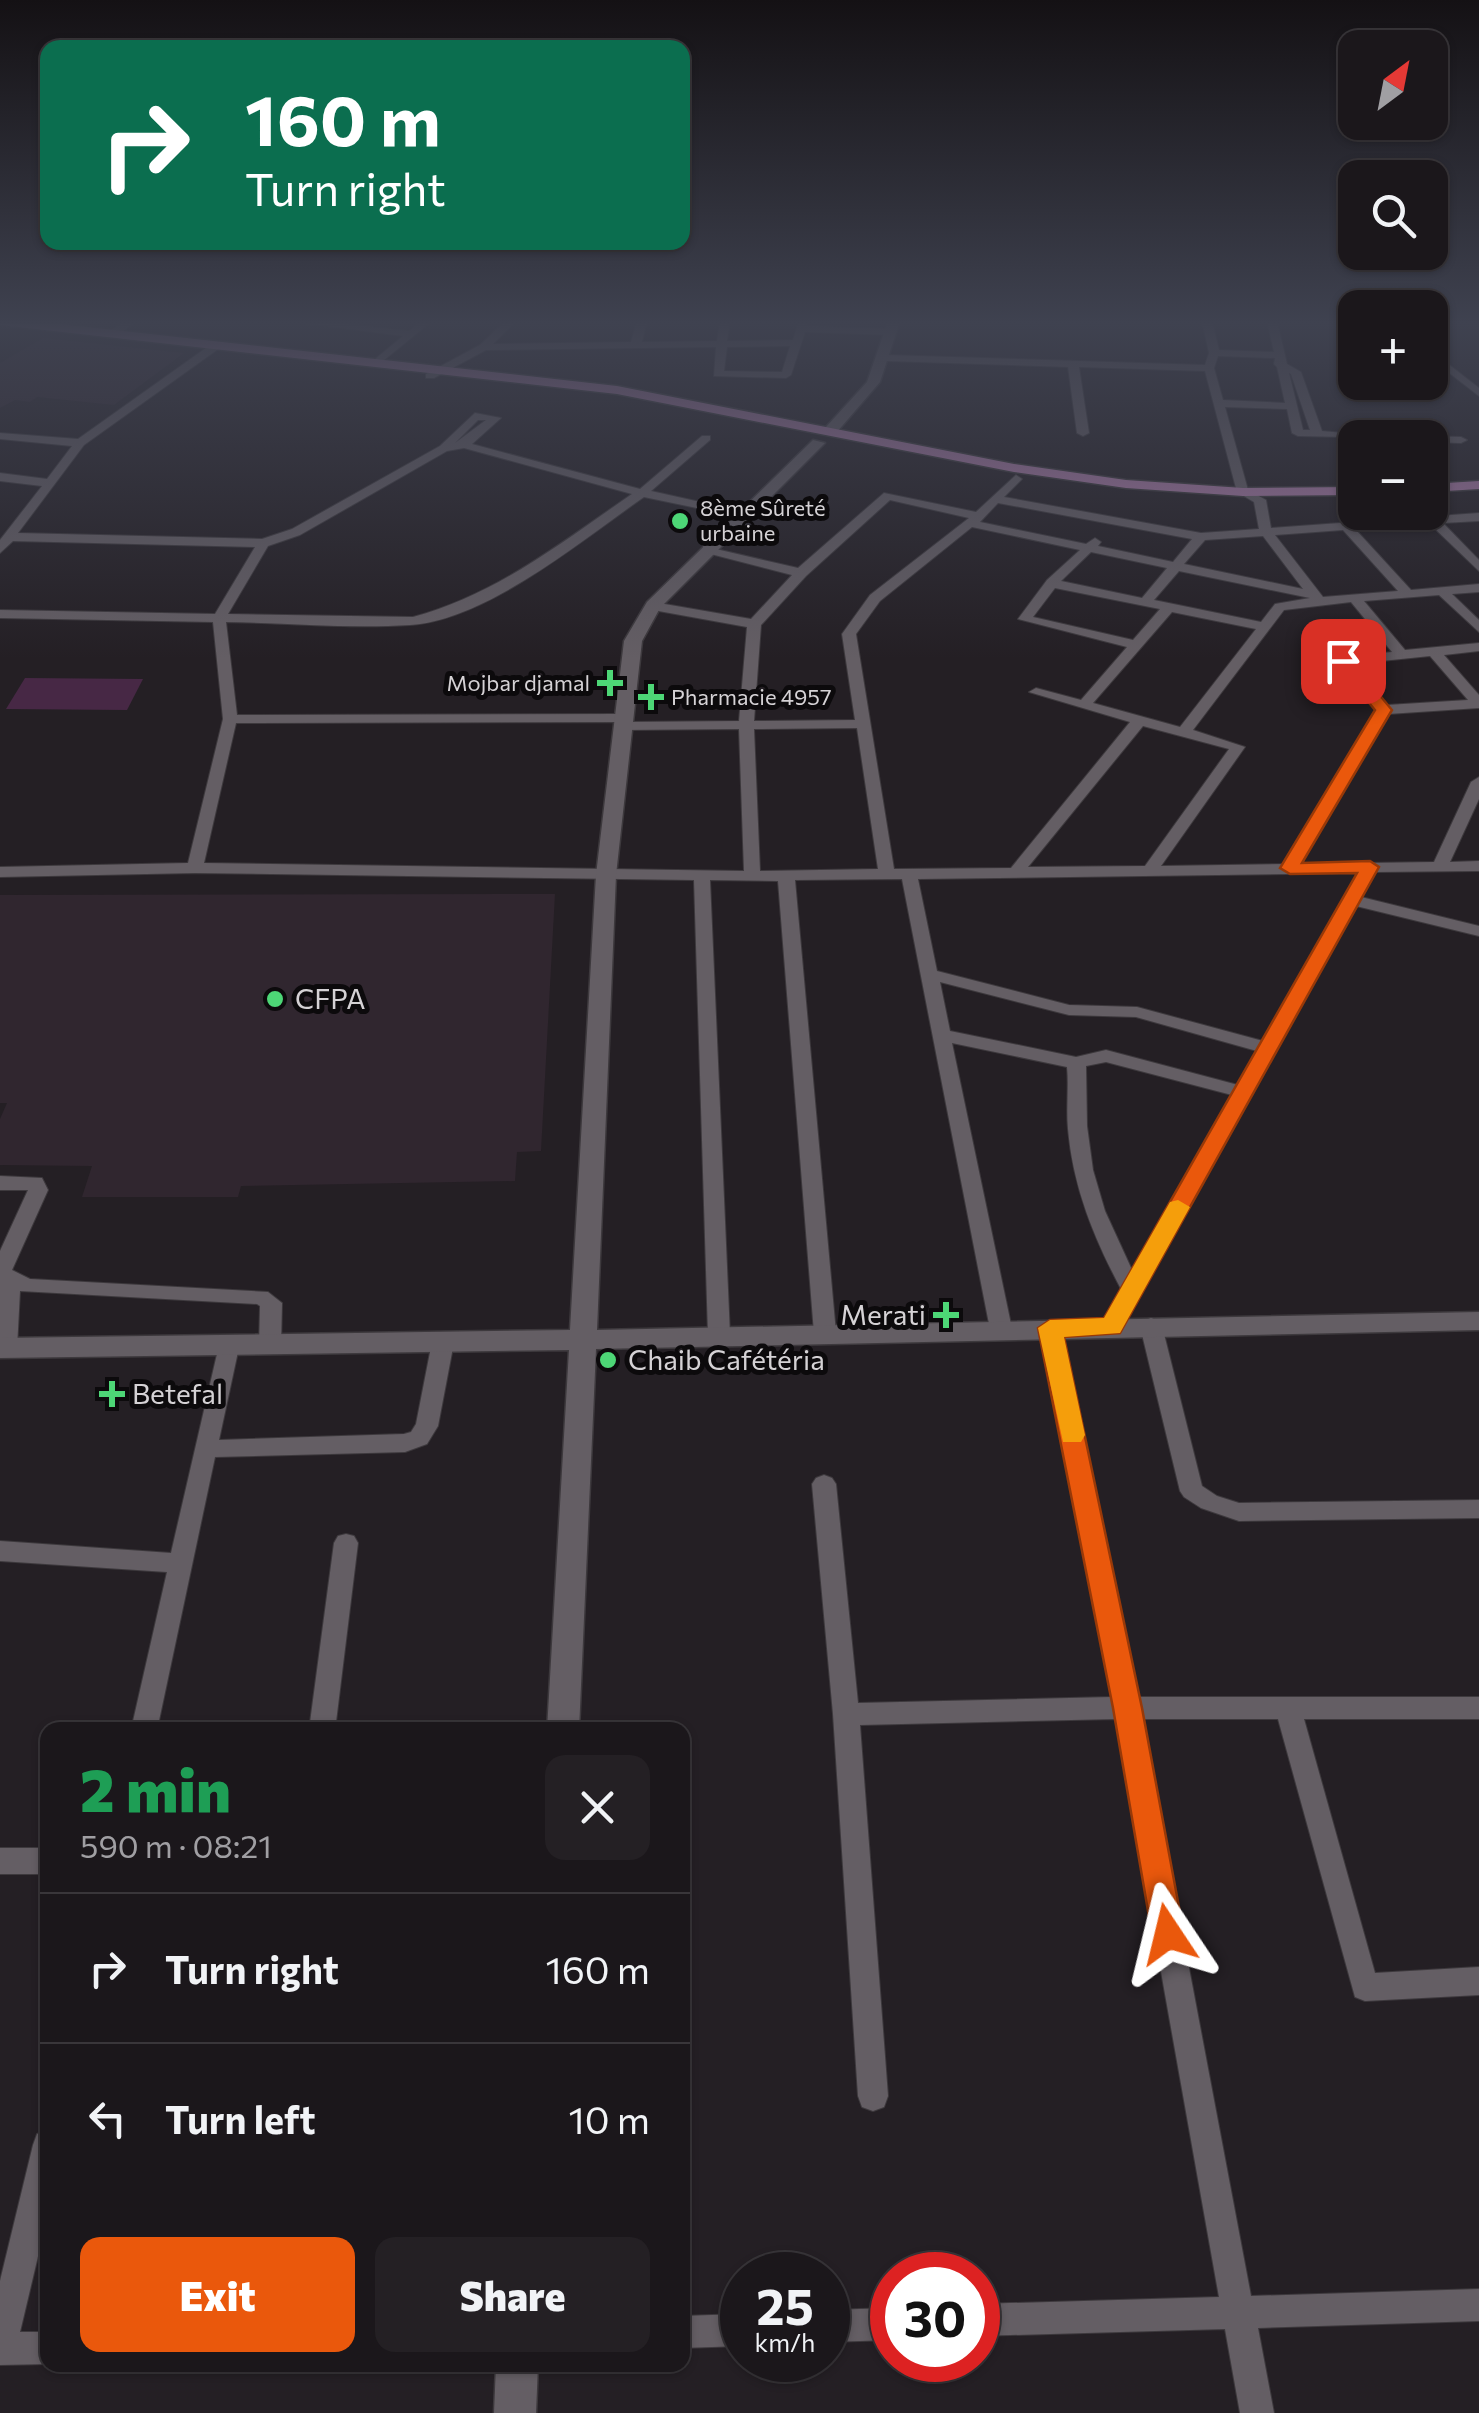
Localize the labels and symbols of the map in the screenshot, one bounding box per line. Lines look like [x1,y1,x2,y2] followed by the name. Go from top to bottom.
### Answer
[1338,30,1448,140] north arrow
[700,494,825,546] place label: 8ème Sûreté urbaine
[669,510,691,532] marker: 8ème Sûreté urbaine
[1301,619,1386,704] pin
[447,669,590,696] place label: Mojbar djamal
[599,672,621,694] marker: Mojbar djamal
[671,683,832,710] place label: Pharmacie 4957
[640,686,662,708] marker: Pharmacie 4957
[295,981,366,1015] place label: CFPA
[264,988,286,1010] marker: CFPA
[840,1297,926,1331] place label: Merati
[935,1304,957,1326] marker: Merati
[628,1342,825,1376] place label: Chaib Cafétéria
[597,1349,619,1371] marker: Chaib Cafétéria
[132,1376,223,1410] place label: Betefal
[101,1383,123,1405] marker: Betefal
[1116,1882,1220,1986] position arrow
[870,2252,1000,2382] speed limit sign: 30

